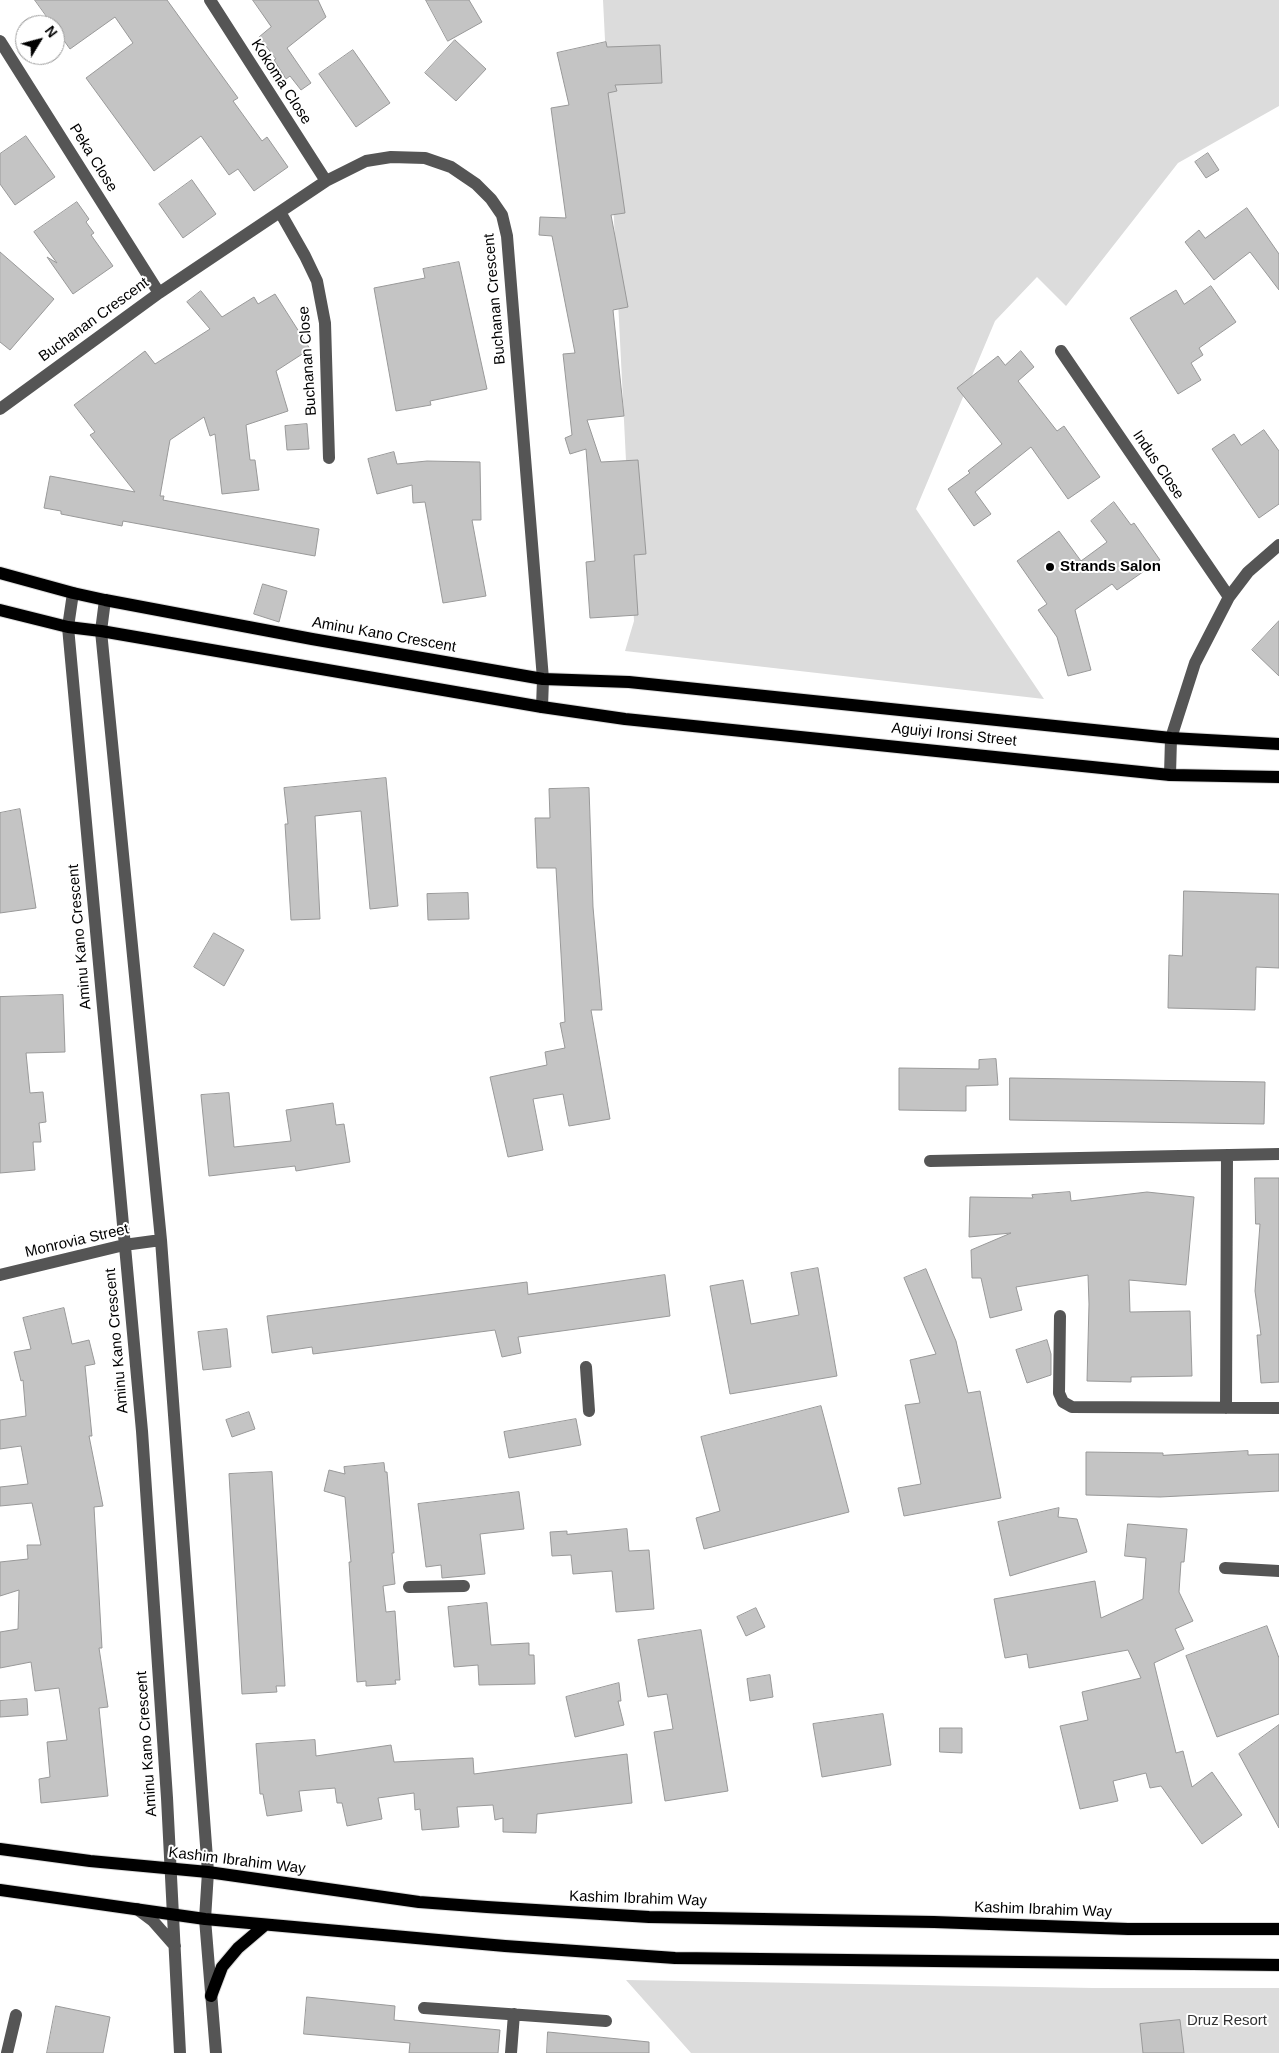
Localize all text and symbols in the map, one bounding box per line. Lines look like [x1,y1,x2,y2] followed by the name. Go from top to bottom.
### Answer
[15,15,65,65] north arrow
[42,23,61,40] text: N
[247,36,315,128] street label: Kokoma Close
[65,121,121,195] street label: Peka Close
[480,233,510,365] street label: Buchanan Crescent
[35,274,153,366] street label: Buchanan Crescent
[295,305,321,417] street label: Buchanan Close
[1128,427,1188,503] street label: Indus Close
[1060,558,1161,576] place label: Strands Salon
[1044,561,1056,573] marker: Strands Salon
[311,613,457,657] street label: Aminu Kano Crescent
[890,719,1018,751] street label: Aguiyi Ironsi Street
[65,864,95,1010] street label: Aminu Kano Crescent
[23,1220,131,1262] street label: Monrovia Street
[102,1268,132,1414] street label: Aminu Kano Crescent
[133,1671,161,1817] street label: Aminu Kano Crescent
[168,1844,306,1878] street label: Kashim Ibrahim Way
[569,1888,707,1910] street label: Kashim Ibrahim Way
[974,1899,1112,1921] street label: Kashim Ibrahim Way
[1187,2012,1267,2030] park label: Druz Resort

